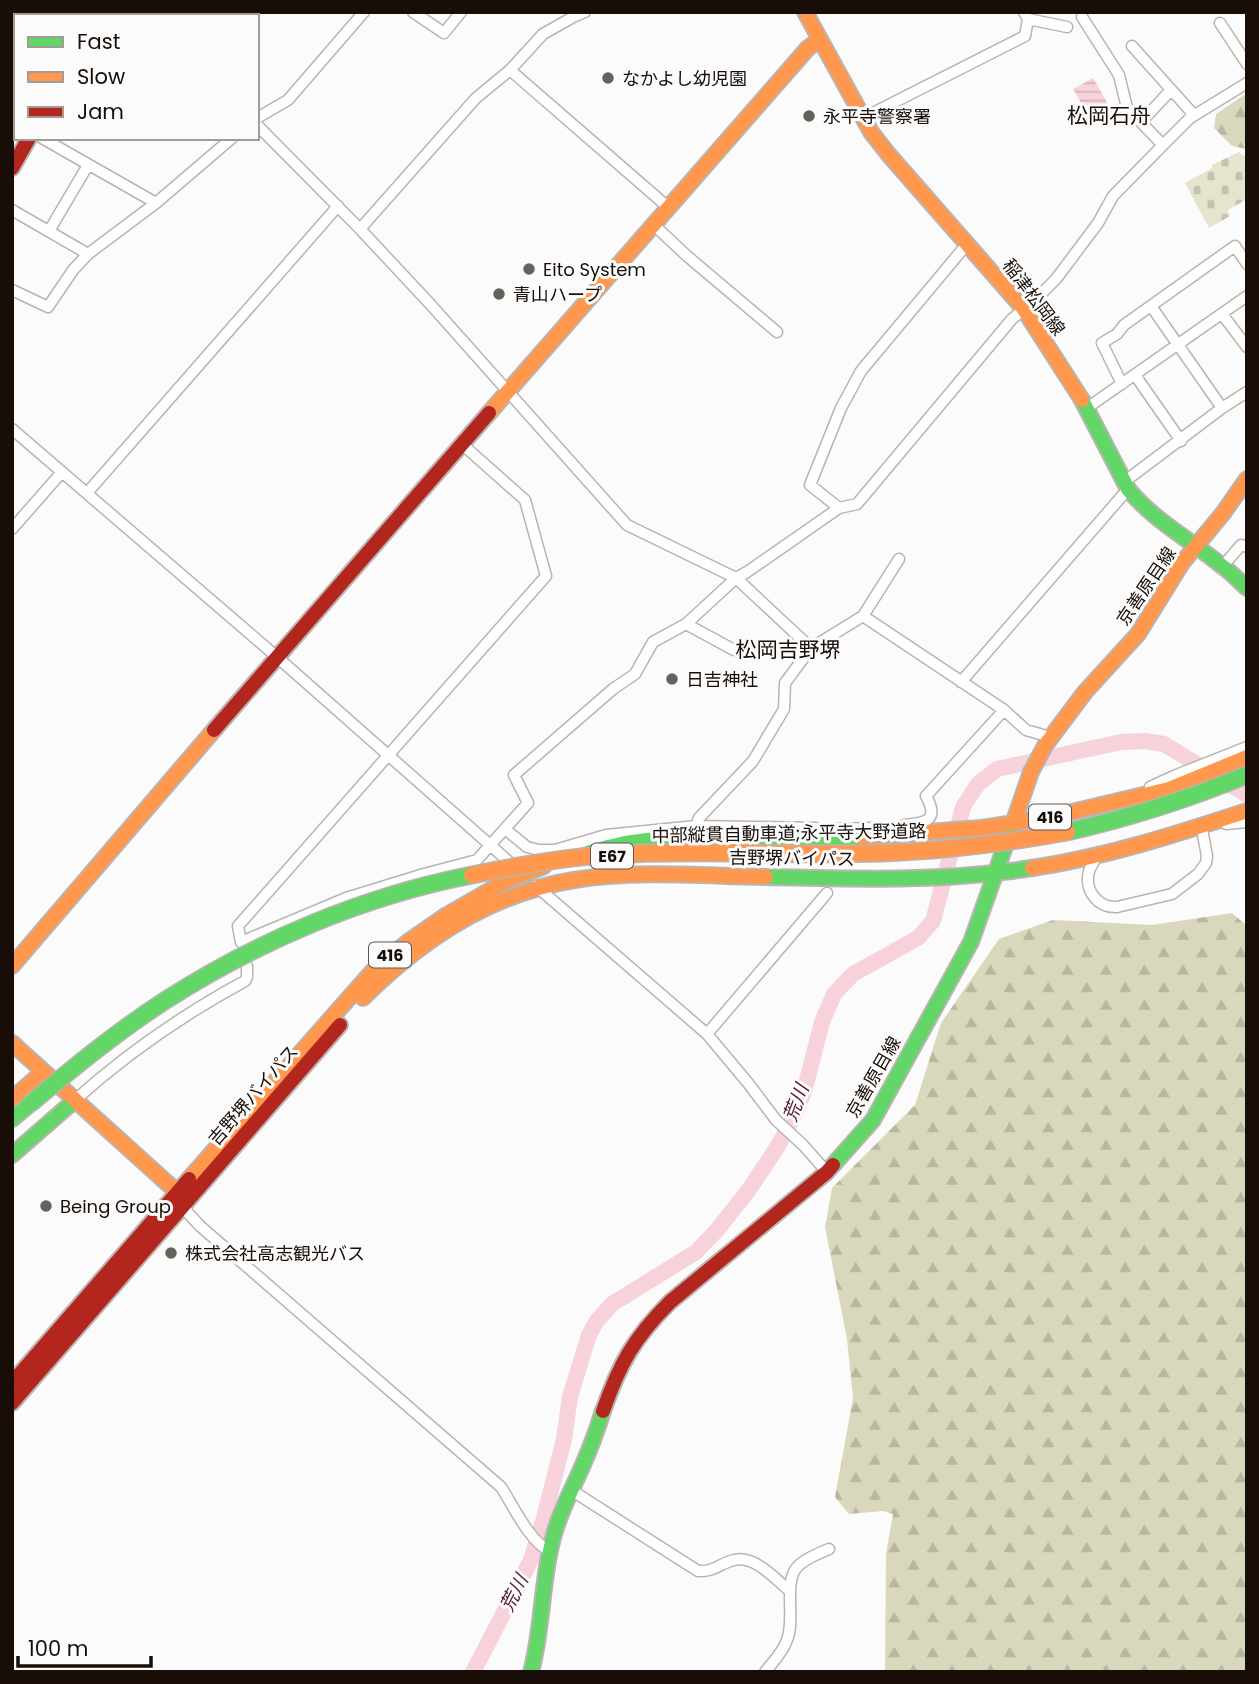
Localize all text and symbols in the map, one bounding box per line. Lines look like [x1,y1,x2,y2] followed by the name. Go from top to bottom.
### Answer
[14,14,259,140] legend
[77,27,120,56] text: Fast
[77,62,125,91] text: Slow
[622,66,747,91] place label: なかよし幼児園
[600,70,616,86] marker: なかよし幼児園
[77,97,124,126] text: Jam
[1067,101,1151,130] district label: 松岡石舟
[823,104,931,129] place label: 永平寺警察署
[801,108,817,124] marker: 永平寺警察署
[997,254,1071,340] street label: 稲津松岡線
[543,257,646,282] place label: Eito System
[521,261,537,277] marker: Eito System
[513,282,602,307] place label: 青山ハープ
[491,286,507,302] marker: 青山ハープ
[1110,542,1182,630] street label: 京善原目線
[736,635,841,664] district label: 松岡吉野堺
[686,667,758,692] place label: 日吉神社
[664,671,680,687] marker: 日吉神社
[1029,804,1071,830] road number: 416
[651,818,927,848] street label: 中部縦貫自動車道;永平寺大野道路
[591,844,633,869] road number: E67
[729,844,855,872] street label: 吉野堺バイパス
[369,942,411,967] road number: 416
[840,1032,906,1122] street label: 京善原目線
[202,1039,304,1151] street label: 吉野堺バイパス
[777,1079,816,1126] water label: 荒川
[60,1194,171,1219] place label: Being Group
[38,1198,54,1214] marker: Being Group
[185,1241,365,1266] place label: 株式会社高志観光バス
[163,1245,179,1261] marker: 株式会社高志観光バス
[493,1568,536,1616] water label: 荒川
[18,1624,150,1668] scale bar
[28,1634,88,1663] text: 100 m

